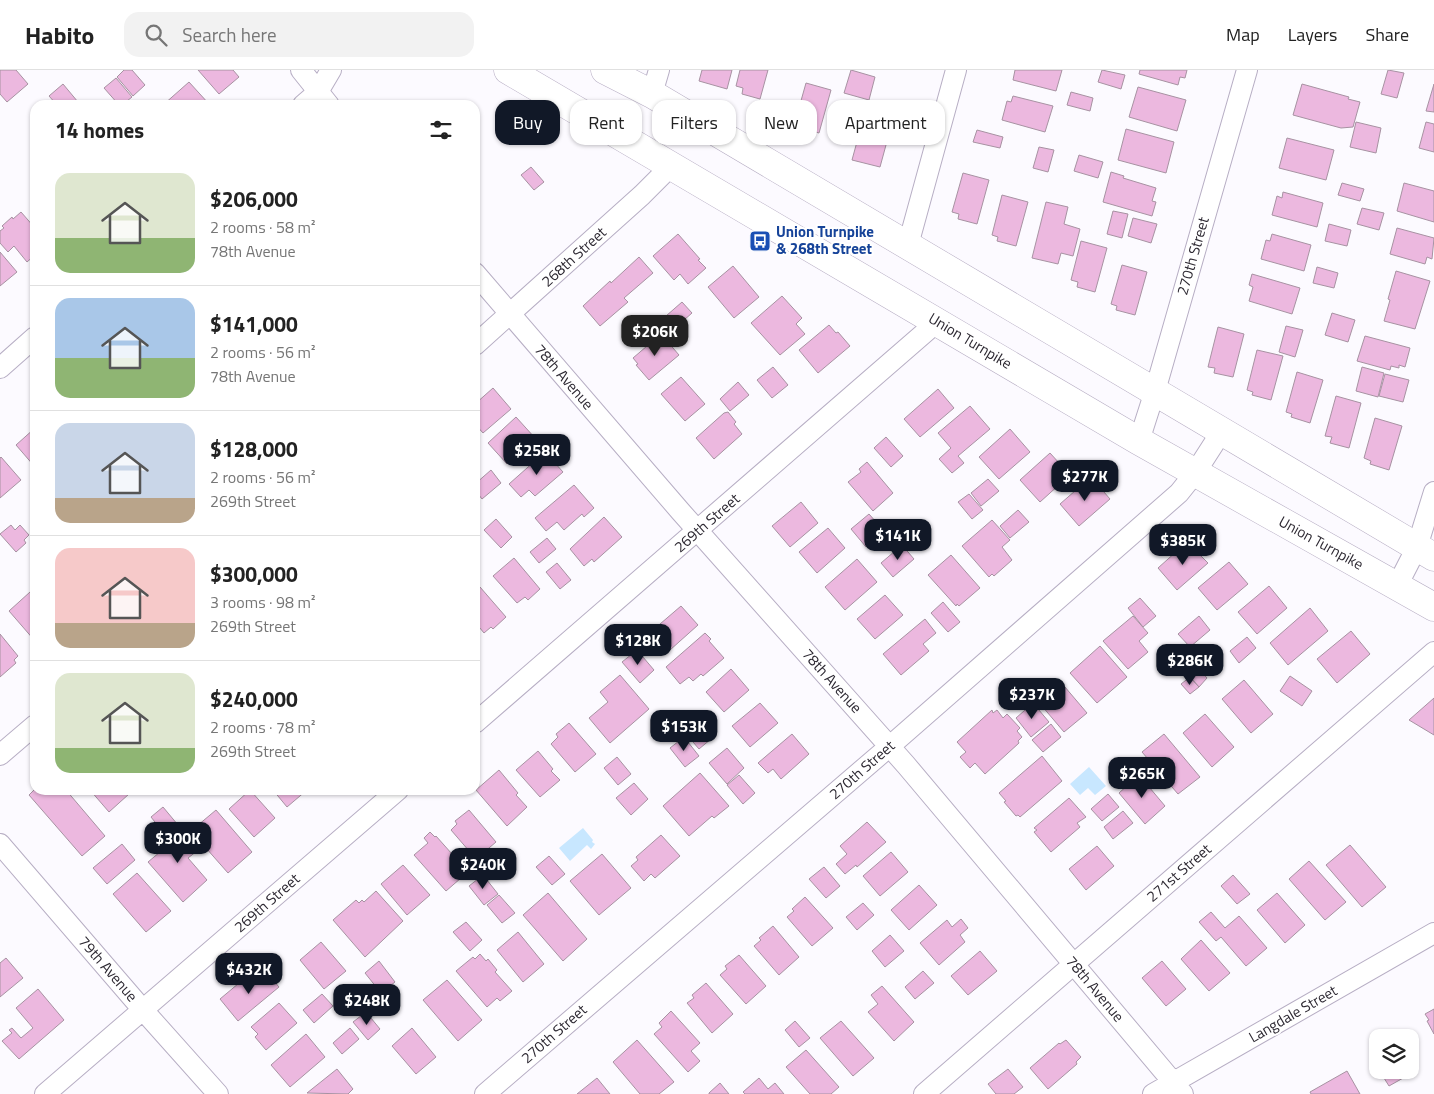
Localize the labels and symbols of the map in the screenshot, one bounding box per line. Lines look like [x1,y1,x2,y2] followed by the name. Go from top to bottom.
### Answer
[1170,213,1215,298] street label: 270th Street
[776,220,874,260] place label: Union Turnpike & 268th Street
[536,221,612,292] street label: 268th Street
[748,229,772,253] bus stop icon: Union Turnpike & 268th Street
[924,307,1016,375] street label: Union Turnpike
[620,314,690,357] pin: $206K
[529,339,599,415] street label: 78th Avenue
[502,434,572,476] pin: $258K
[1050,460,1120,502] pin: $277K
[669,487,745,558] street label: 269th Street
[1275,510,1368,575] street label: Union Turnpike
[863,518,933,561] pin: $141K
[1148,524,1218,566] pin: $385K
[603,624,673,666] pin: $128K
[797,643,868,718] street label: 78th Avenue
[1155,644,1225,686] pin: $286K
[997,678,1067,720] pin: $237K
[649,710,719,752] pin: $153K
[824,734,900,805] street label: 270th Street
[1107,756,1177,799] pin: $265K
[143,822,213,864] pin: $300K
[1141,837,1217,907] street label: 271st Street
[448,848,518,890] pin: $240K
[229,867,305,938] street label: 269th Street
[73,931,143,1007] street label: 79th Avenue
[1061,951,1130,1027] street label: 78th Avenue
[214,952,284,995] pin: $432K
[1244,979,1342,1048] street label: Langdale Street
[332,984,402,1026] pin: $248K
[516,998,592,1069] street label: 270th Street

